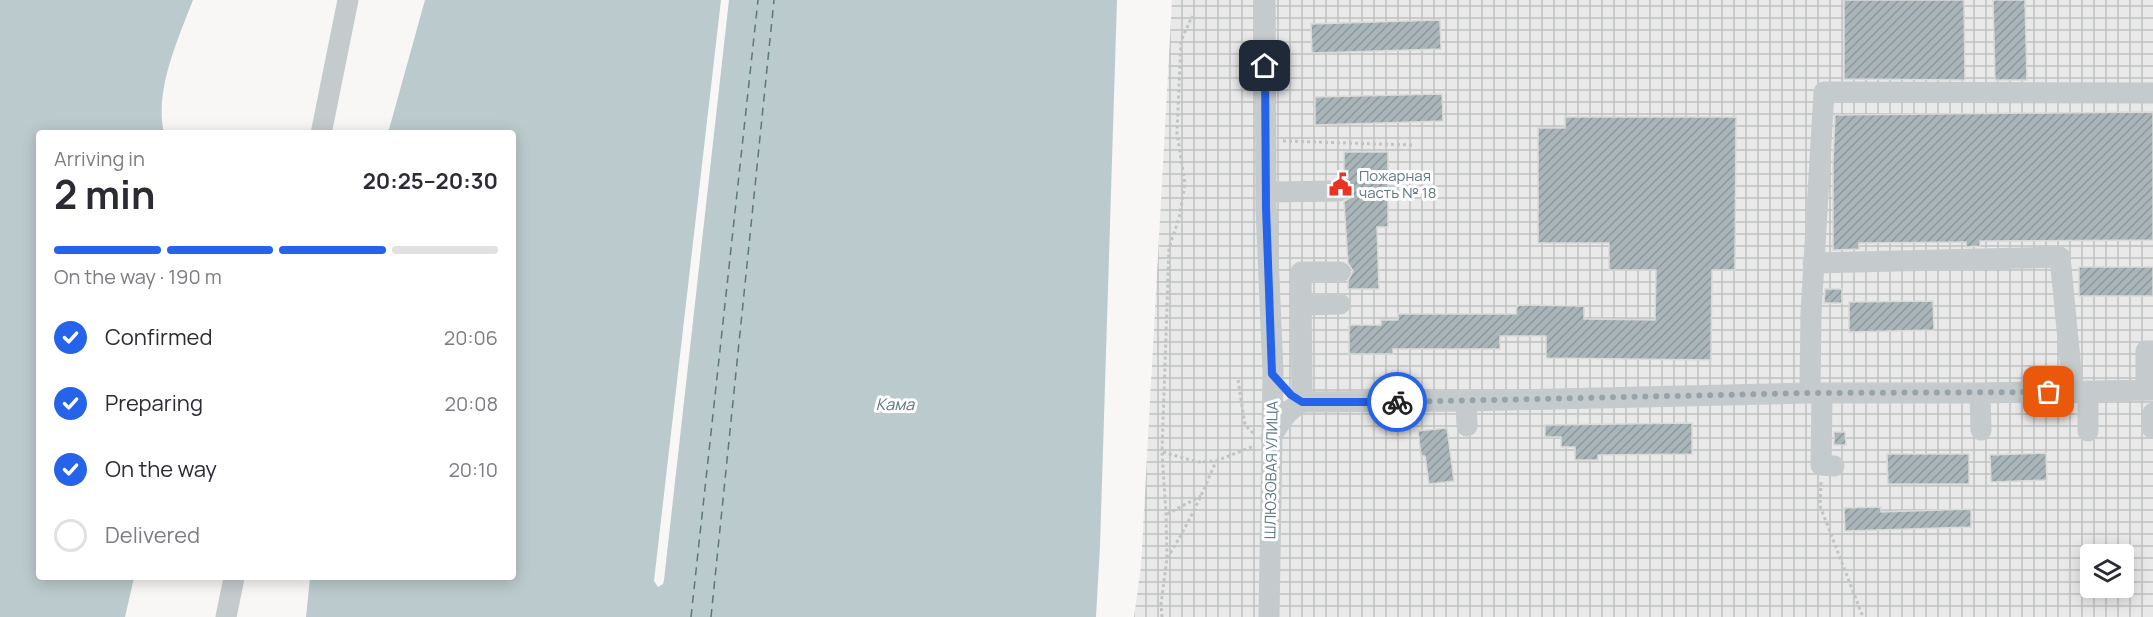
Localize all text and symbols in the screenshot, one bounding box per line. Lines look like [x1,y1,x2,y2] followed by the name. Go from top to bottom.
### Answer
[1239,40,1290,91] pin
[1248,49,1281,82] icon: home
[54,145,145,172] text: Arriving in
[1359,165,1436,203] place label: Пожарная часть № 18
[363,166,498,196] text: 20:25–20:30
[54,167,155,221] text: 2 min
[1328,171,1354,197] public building icon: Пожарная часть № 18
[54,263,222,290] text: On the way · 190 m
[54,321,87,354] icon: check
[105,322,213,352] text: Confirmed
[444,324,498,351] text: 20:06
[2023,366,2074,417] pin
[1367,372,1427,432] courier
[2032,375,2065,408] icon: bag
[1381,386,1414,419] icon: bike
[54,387,87,420] icon: check
[105,388,203,418] text: Preparing
[445,390,498,417] text: 20:08
[876,393,915,415] water label: Кама
[1259,400,1283,539] street label: ШЛЮЗОВАЯ УЛИЦА
[54,453,87,486] icon: check
[105,454,217,484] text: On the way
[448,456,498,483] text: 20:10
[105,520,200,550] text: Delivered
[2080,544,2134,598] map controls
[2080,544,2134,598] button: layers

